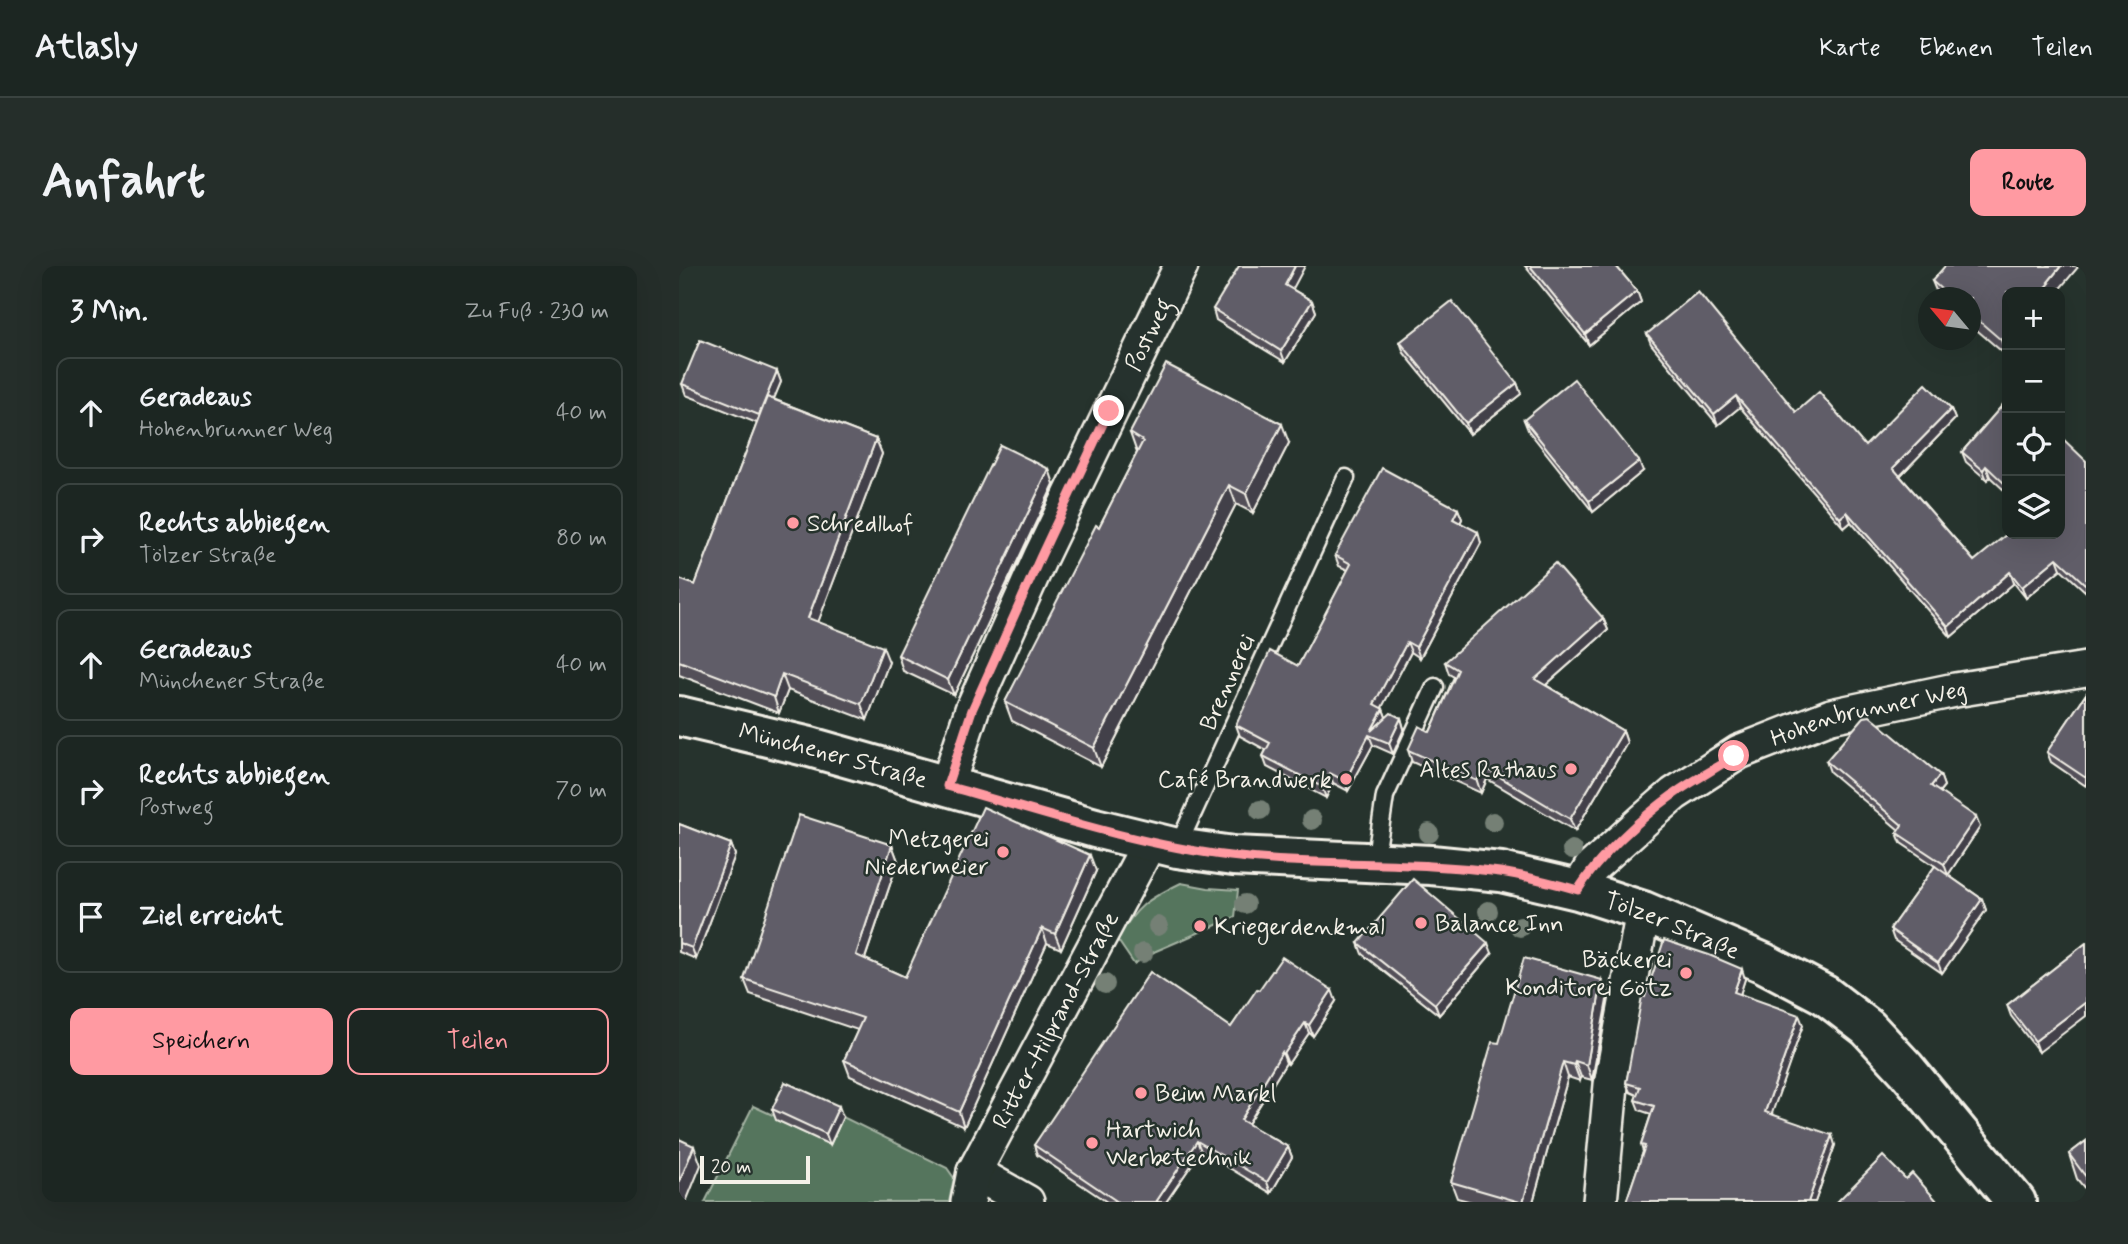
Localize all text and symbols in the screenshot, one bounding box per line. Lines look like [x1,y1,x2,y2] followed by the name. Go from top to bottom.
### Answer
[35,26,138,70] text: Atlasly
[1819,33,1881,64] text: Karte
[1919,33,1993,64] text: Ebenen
[2031,33,2093,64] text: Teilen
[1970,149,2086,216] button: Route
[42,150,205,215] text: Anfahrt
[1918,287,1981,350] north arrow
[2002,287,2065,539] map controls
[2002,287,2065,350] button: +
[70,292,148,331] text: 3 Min.
[1118,293,1183,377] street label: Postweg
[464,297,609,327] text: Zu Fuß · 230 m
[2002,350,2065,413] button: −
[139,381,252,415] text: Geradeaus
[72,394,110,432] icon: ahead
[1093,395,1124,426] route end
[556,398,607,428] text: 40 m
[2002,413,2065,476] button: locate
[139,415,333,445] text: Hohenbrunner Weg
[2002,476,2065,539] button: layers
[139,507,330,541] text: Rechts abbiegen
[807,509,913,540] place label: Schredlhof
[785,515,801,531] marker: Schredlhof
[72,520,110,558] icon: right
[556,524,607,554] text: 80 m
[139,541,276,571] text: Tölzer Straße
[1193,629,1263,736] street label: Brennerei
[139,633,252,667] text: Geradeaus
[72,646,110,684] icon: ahead
[556,650,607,680] text: 40 m
[139,667,325,697] text: Münchener Straße
[1766,674,1969,755] street label: Hohenbrunner Weg
[735,717,931,797] street label: Münchener Straße
[1718,740,1749,771] route start
[1419,755,1557,786] place label: Altes Rathaus
[139,759,330,793] text: Rechts abbiegen
[1563,761,1579,777] marker: Altes Rathaus
[1158,765,1332,796] place label: Café Brandwerk
[1338,771,1354,787] marker: Café Brandwerk
[72,772,110,810] icon: right
[555,776,607,806] text: 70 m
[139,793,214,823] text: Postweg
[865,824,989,883] place label: Metzgerei Niedermeier
[995,844,1011,860] marker: Metzgerei Niedermeier
[1600,886,1744,968] street label: Tölzer Straße
[72,898,110,936] icon: arrive
[139,900,283,934] text: Ziel erreicht
[986,906,1127,1135] street label: Ritter-Hilprand-Straße
[1435,909,1564,940] place label: Balance Inn
[1214,912,1385,945] place label: Kriegerdenkmal
[1413,915,1429,931] marker: Balance Inn
[1192,918,1208,934] marker: Kriegerdenkmal
[1505,945,1672,1004] place label: Bäckerei Konditorei Götz
[1678,965,1694,981] marker: Bäckerei Konditorei Götz
[70,1008,333,1075] button: Speichern
[347,1008,609,1075] button: Teilen
[1155,1079,1276,1110] place label: Beim Markl
[1133,1085,1149,1101] marker: Beim Markl
[1106,1115,1252,1174] place label: Hartwich Werbetechnik
[1084,1135,1100,1151] marker: Hartwich Werbetechnik
[700,1153,810,1185] scale bar
[711,1155,751,1180] text: 20 m

